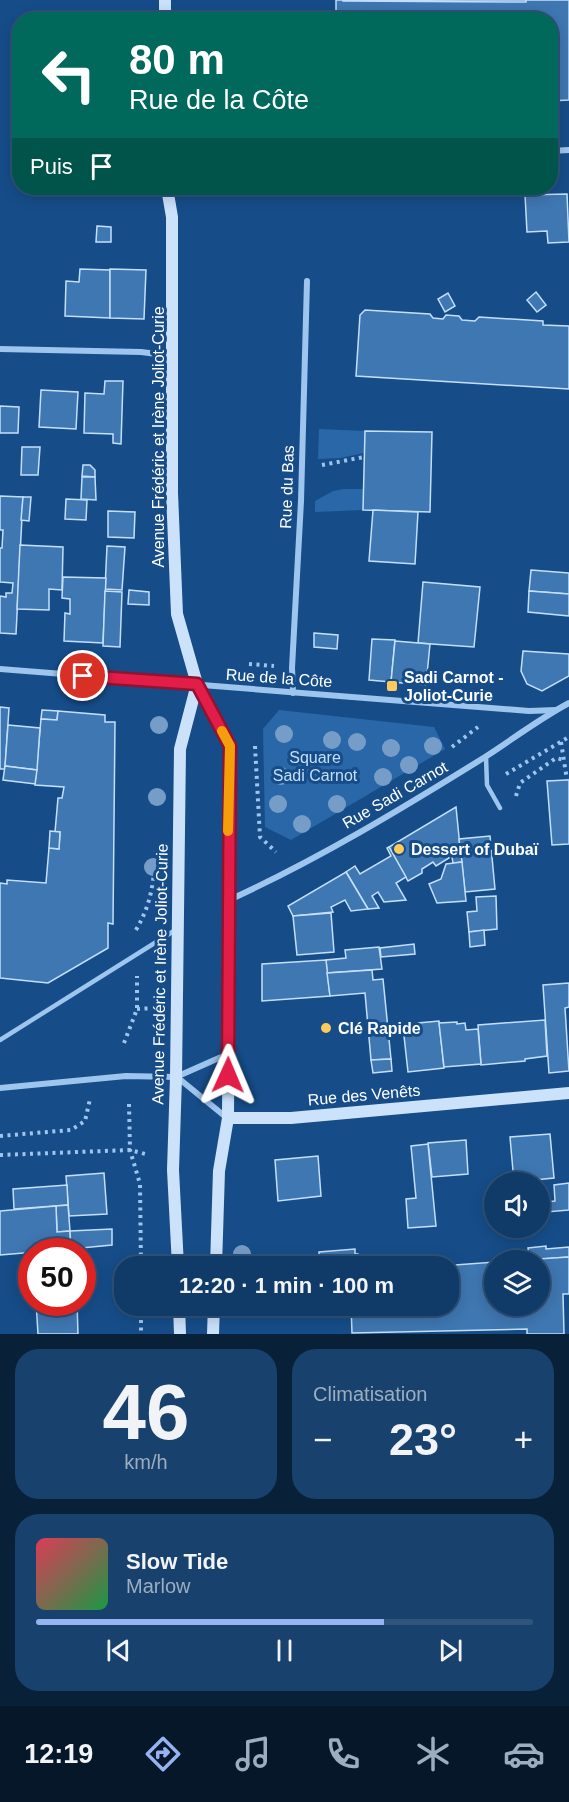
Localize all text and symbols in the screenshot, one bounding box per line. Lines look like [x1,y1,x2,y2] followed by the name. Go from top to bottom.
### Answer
[30,36,108,114] icon: left
[129,36,225,83] text: 80 m
[129,85,309,115] text: Rue de la Côte
[85,150,118,183] icon: arrive
[30,154,73,179] text: Puis
[150,306,167,568] street label: Avenue Frédéric et Irène Joliot-Curie
[277,445,297,529] street label: Rue du Bas
[57,650,108,701] pin
[66,659,99,692] icon: arrive
[225,666,333,690] street label: Rue de la Côte
[404,669,504,704] place label: Sadi Carnot - Joliot-Curie
[385,679,399,693] marker: Sadi Carnot - Joliot-Curie
[273,749,358,784] park label: Square Sadi Carnot
[340,758,451,832] street label: Rue Sadi Carnot
[411,841,539,858] place label: Dessert of Dubaï
[392,842,406,856] marker: Dessert of Dubaï
[149,843,171,1105] street label: Avenue Frédéric et Irène Joliot-Curie
[338,1020,421,1037] place label: Clé Rapide
[319,1021,333,1035] marker: Clé Rapide
[196,1043,260,1107] position arrow
[307,1082,421,1108] street label: Rue des Venêts
[484,1172,550,1316] map controls
[484,1172,550,1238] button: sound
[18,1238,96,1316] speed limit sign: 50
[484,1250,550,1316] button: layers
[179,1273,394,1298] text: 12:20 · 1 min · 100 m
[103,1368,189,1456] text: 46
[313,1383,427,1405] text: Climatisation
[389,1414,457,1465] text: 23°
[313,1421,332,1458] text: −
[514,1421,533,1458] text: +
[124,1451,168,1473] text: km/h
[126,1549,228,1574] text: Slow Tide
[126,1575,190,1597] text: Marlow
[102,1634,135,1667] icon: previous
[268,1634,301,1667] icon: pause
[434,1634,467,1667] icon: next
[142,1733,184,1775] icon: directions
[232,1733,274,1775] icon: music
[322,1733,364,1775] icon: phone
[412,1733,454,1775] icon: climate
[503,1733,545,1775] icon: car
[24,1739,93,1769] text: 12:19

